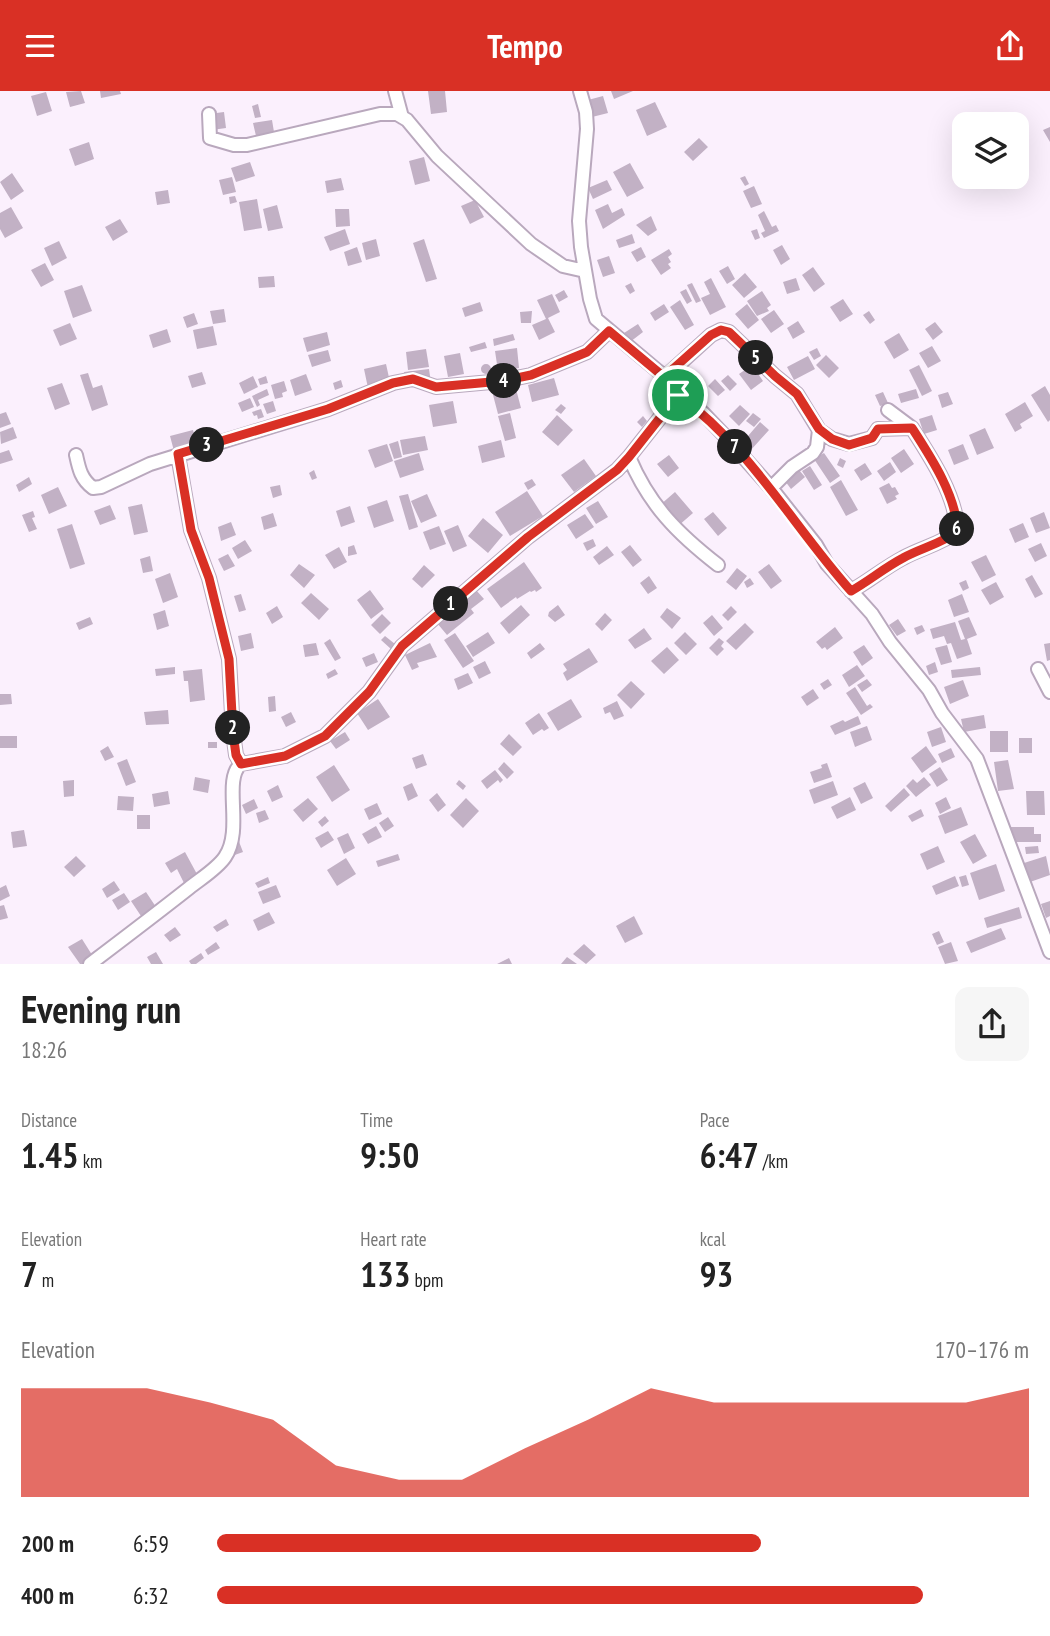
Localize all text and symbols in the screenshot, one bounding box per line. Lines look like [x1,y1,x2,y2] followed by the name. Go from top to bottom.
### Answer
[487,25,563,67] text: Tempo
[21,27,59,65] icon: menu
[991,27,1029,65] icon: share
[952,112,1029,189] map controls
[952,112,1029,189] button: layers
[738,341,774,375] pin: 5
[751,345,760,369] text: 5
[486,363,522,399] pin: 4
[648,365,708,425] pin
[499,368,508,392] text: 4
[659,376,697,414] icon: arrive
[190,427,224,463] pin: 3
[718,429,752,465] pin: 7
[202,432,211,456] text: 3
[730,434,739,458] text: 7
[940,511,974,547] pin: 6
[952,516,961,540] text: 6
[434,587,468,621] pin: 1
[446,591,455,615] text: 1
[216,711,250,745] pin: 2
[228,715,237,739] text: 2
[21,984,181,1033] text: Evening run
[955,987,1029,1061] button: share
[21,1035,67,1064] text: 18:26
[21,1108,77,1132] text: Distance
[360,1108,393,1132] text: Time
[700,1108,730,1132] text: Pace
[21,1132,79,1178] text: 1.45
[360,1132,419,1178] text: 9:50
[700,1132,759,1178] text: 6:47
[79,1149,102,1173] text: km
[759,1149,788,1173] text: /km
[21,1227,82,1251] text: Elevation
[360,1227,427,1251] text: Heart rate
[700,1227,726,1251] text: kcal
[21,1251,38,1297] text: 7
[360,1251,411,1297] text: 133
[700,1251,733,1297] text: 93
[38,1268,54,1292] text: m
[411,1268,443,1292] text: bpm
[21,1335,95,1364] text: Elevation
[935,1335,1029,1364] text: 170–176 m
[21,1529,74,1558] text: 200 m
[133,1529,169,1558] text: 6:59
[21,1581,74,1610] text: 400 m
[133,1581,169,1610] text: 6:32

